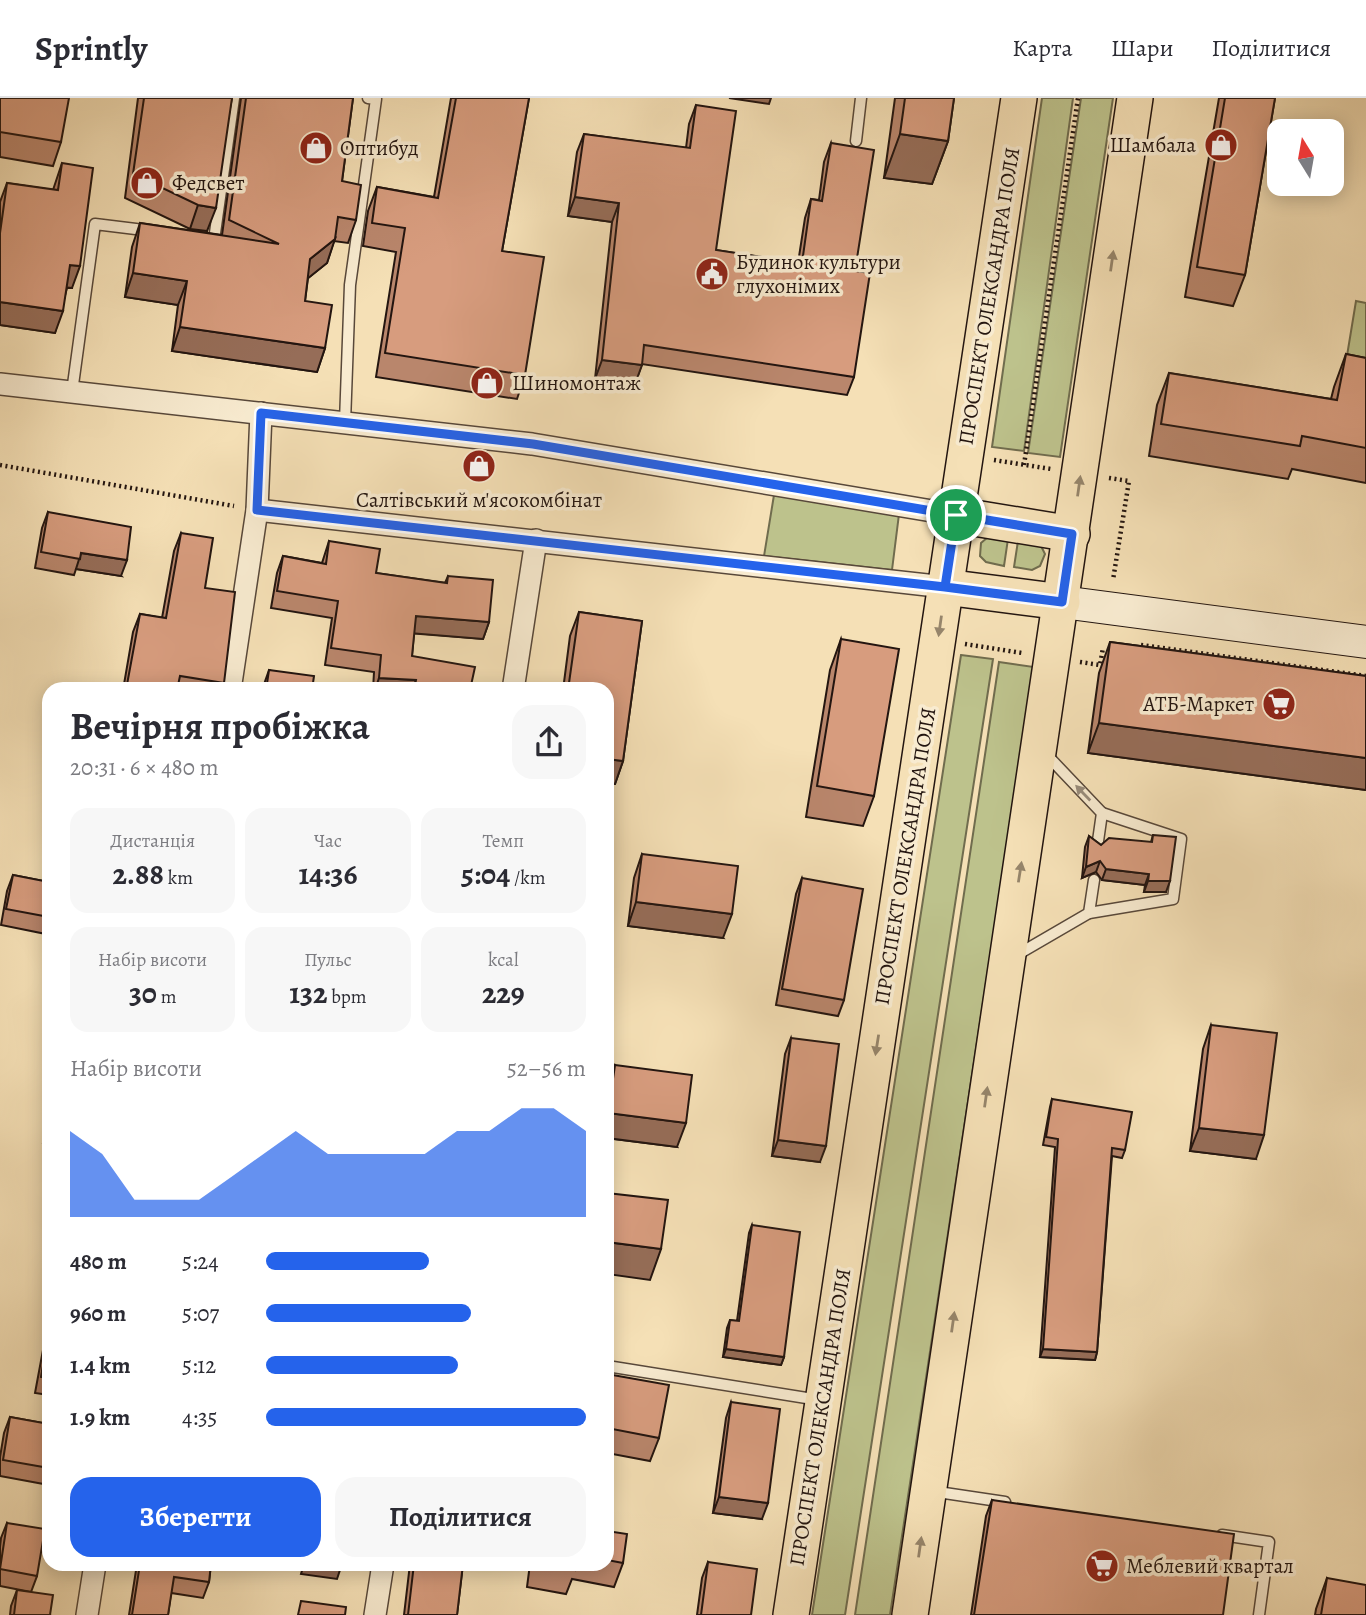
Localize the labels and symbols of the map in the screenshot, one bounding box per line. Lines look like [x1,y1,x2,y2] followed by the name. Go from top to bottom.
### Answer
[1267,119,1344,196] north arrow
[1202,126,1240,164] shop icon: Шамбала
[297,129,335,167] shop icon: Оптибуд
[1109,131,1196,159] place label: Шамбала
[340,134,419,162] place label: Оптибуд
[952,145,1026,447] street label: ПРОСПЕКТ ОЛЕКСАНДРА ПОЛЯ
[128,164,166,202] shop icon: Федсвет
[172,169,245,197] place label: Федсвет
[736,248,901,300] place label: Будинок культури глухонімих
[1106,250,1117,272] one-way arrow
[693,255,731,293] public building icon: Будинок культури глухонімих
[468,364,506,402] shop icon: Шиномонтаж
[512,369,641,397] place label: Шиномонтаж
[460,447,498,485] shop icon: Салтівський м'ясокомбінат
[1074,475,1085,497] one-way arrow
[926,485,986,545] pin
[356,486,602,514] place label: Салтівський м'ясокомбінат
[934,615,945,637] one-way arrow
[1260,685,1298,723] supermarket icon: АТБ-Маркет
[1142,690,1254,718] place label: АТБ-Маркет
[868,705,942,1007] street label: ПРОСПЕКТ ОЛЕКСАНДРА ПОЛЯ
[1076,785,1092,802] one-way arrow
[1015,861,1026,883] one-way arrow
[871,1034,882,1056] one-way arrow
[981,1086,992,1108] one-way arrow
[783,1266,857,1568] street label: ПРОСПЕКТ ОЛЕКСАНДРА ПОЛЯ
[948,1311,959,1333] one-way arrow
[915,1536,926,1558] one-way arrow
[1083,1547,1121,1585] supermarket icon: Меблевий квартал
[1126,1552,1294,1580] place label: Меблевий квартал

